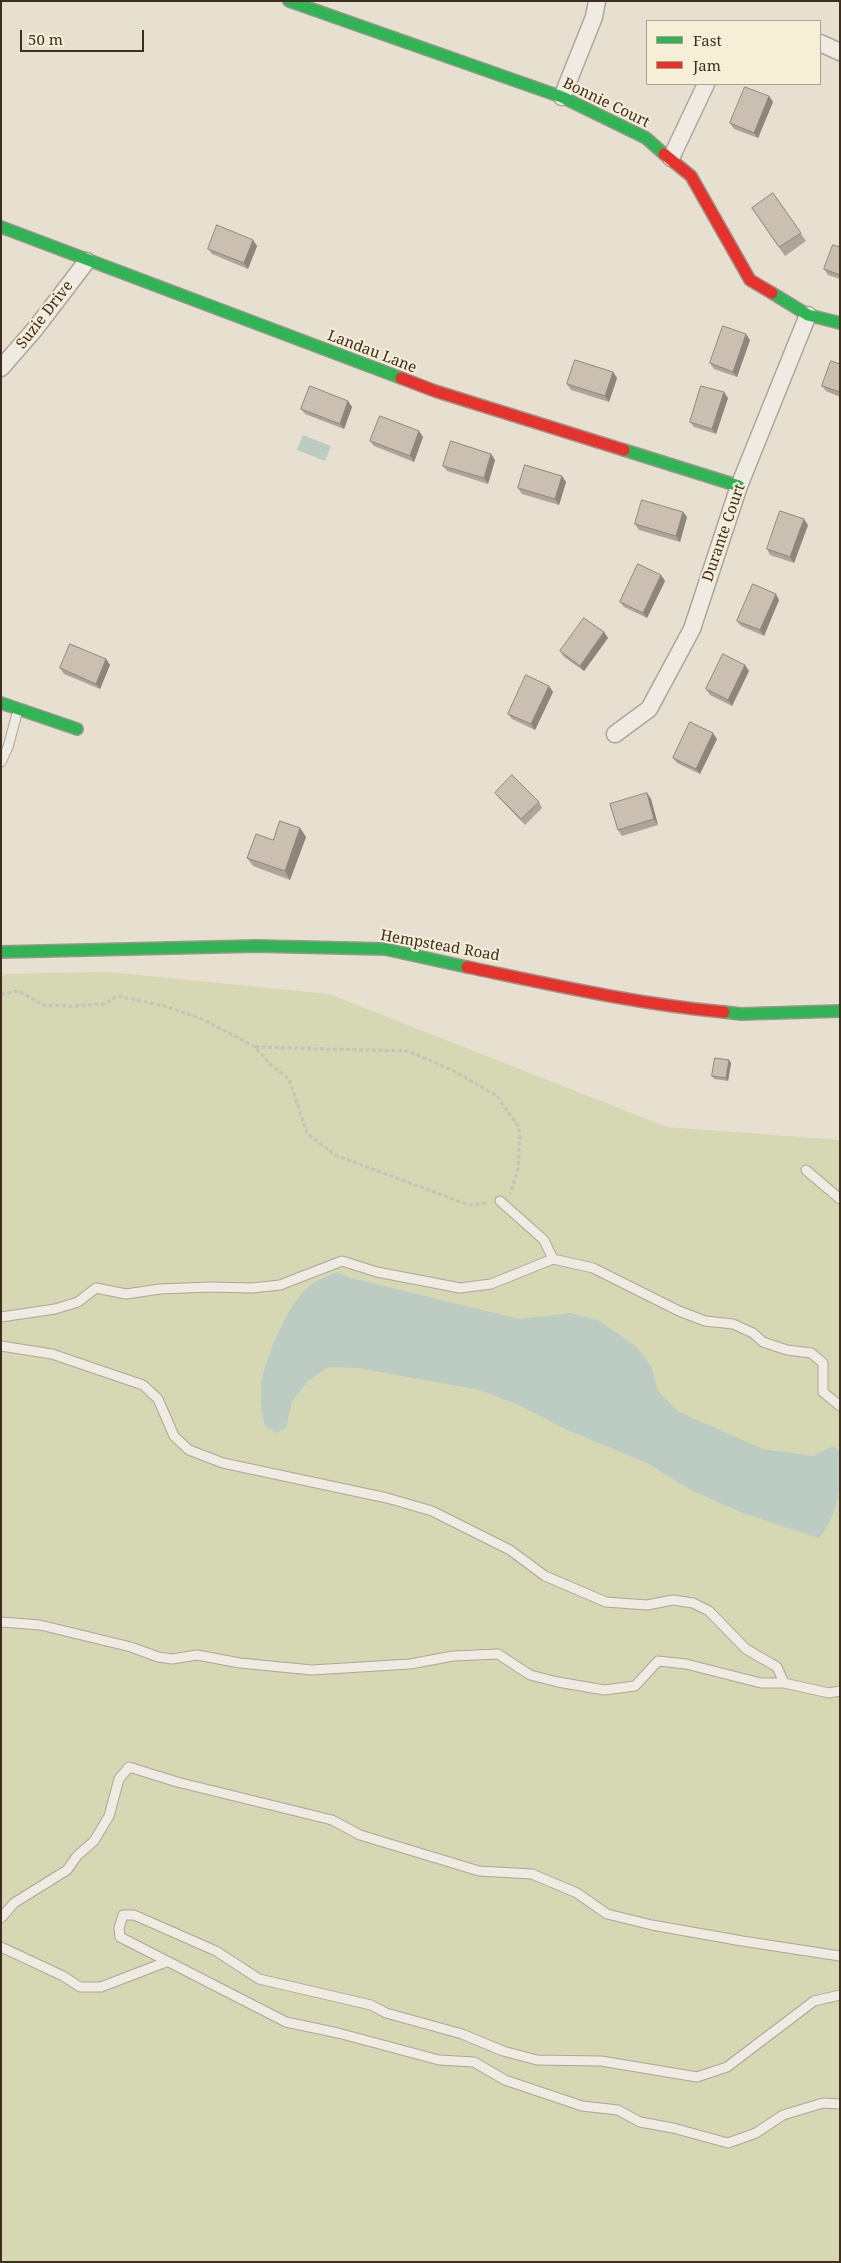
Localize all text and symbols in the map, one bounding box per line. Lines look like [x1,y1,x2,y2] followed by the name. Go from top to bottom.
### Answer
[22,20,146,52] scale bar
[646,20,821,85] legend
[28,29,63,49] text: 50 m
[693,30,722,50] text: Fast
[693,55,721,75] text: Jam
[560,74,652,132] street label: Bonnie Court
[13,277,77,353] street label: Suzie Drive
[325,327,419,377] street label: Landau Lane
[699,482,749,584] street label: Durante Court
[379,927,501,965] street label: Hempstead Road

